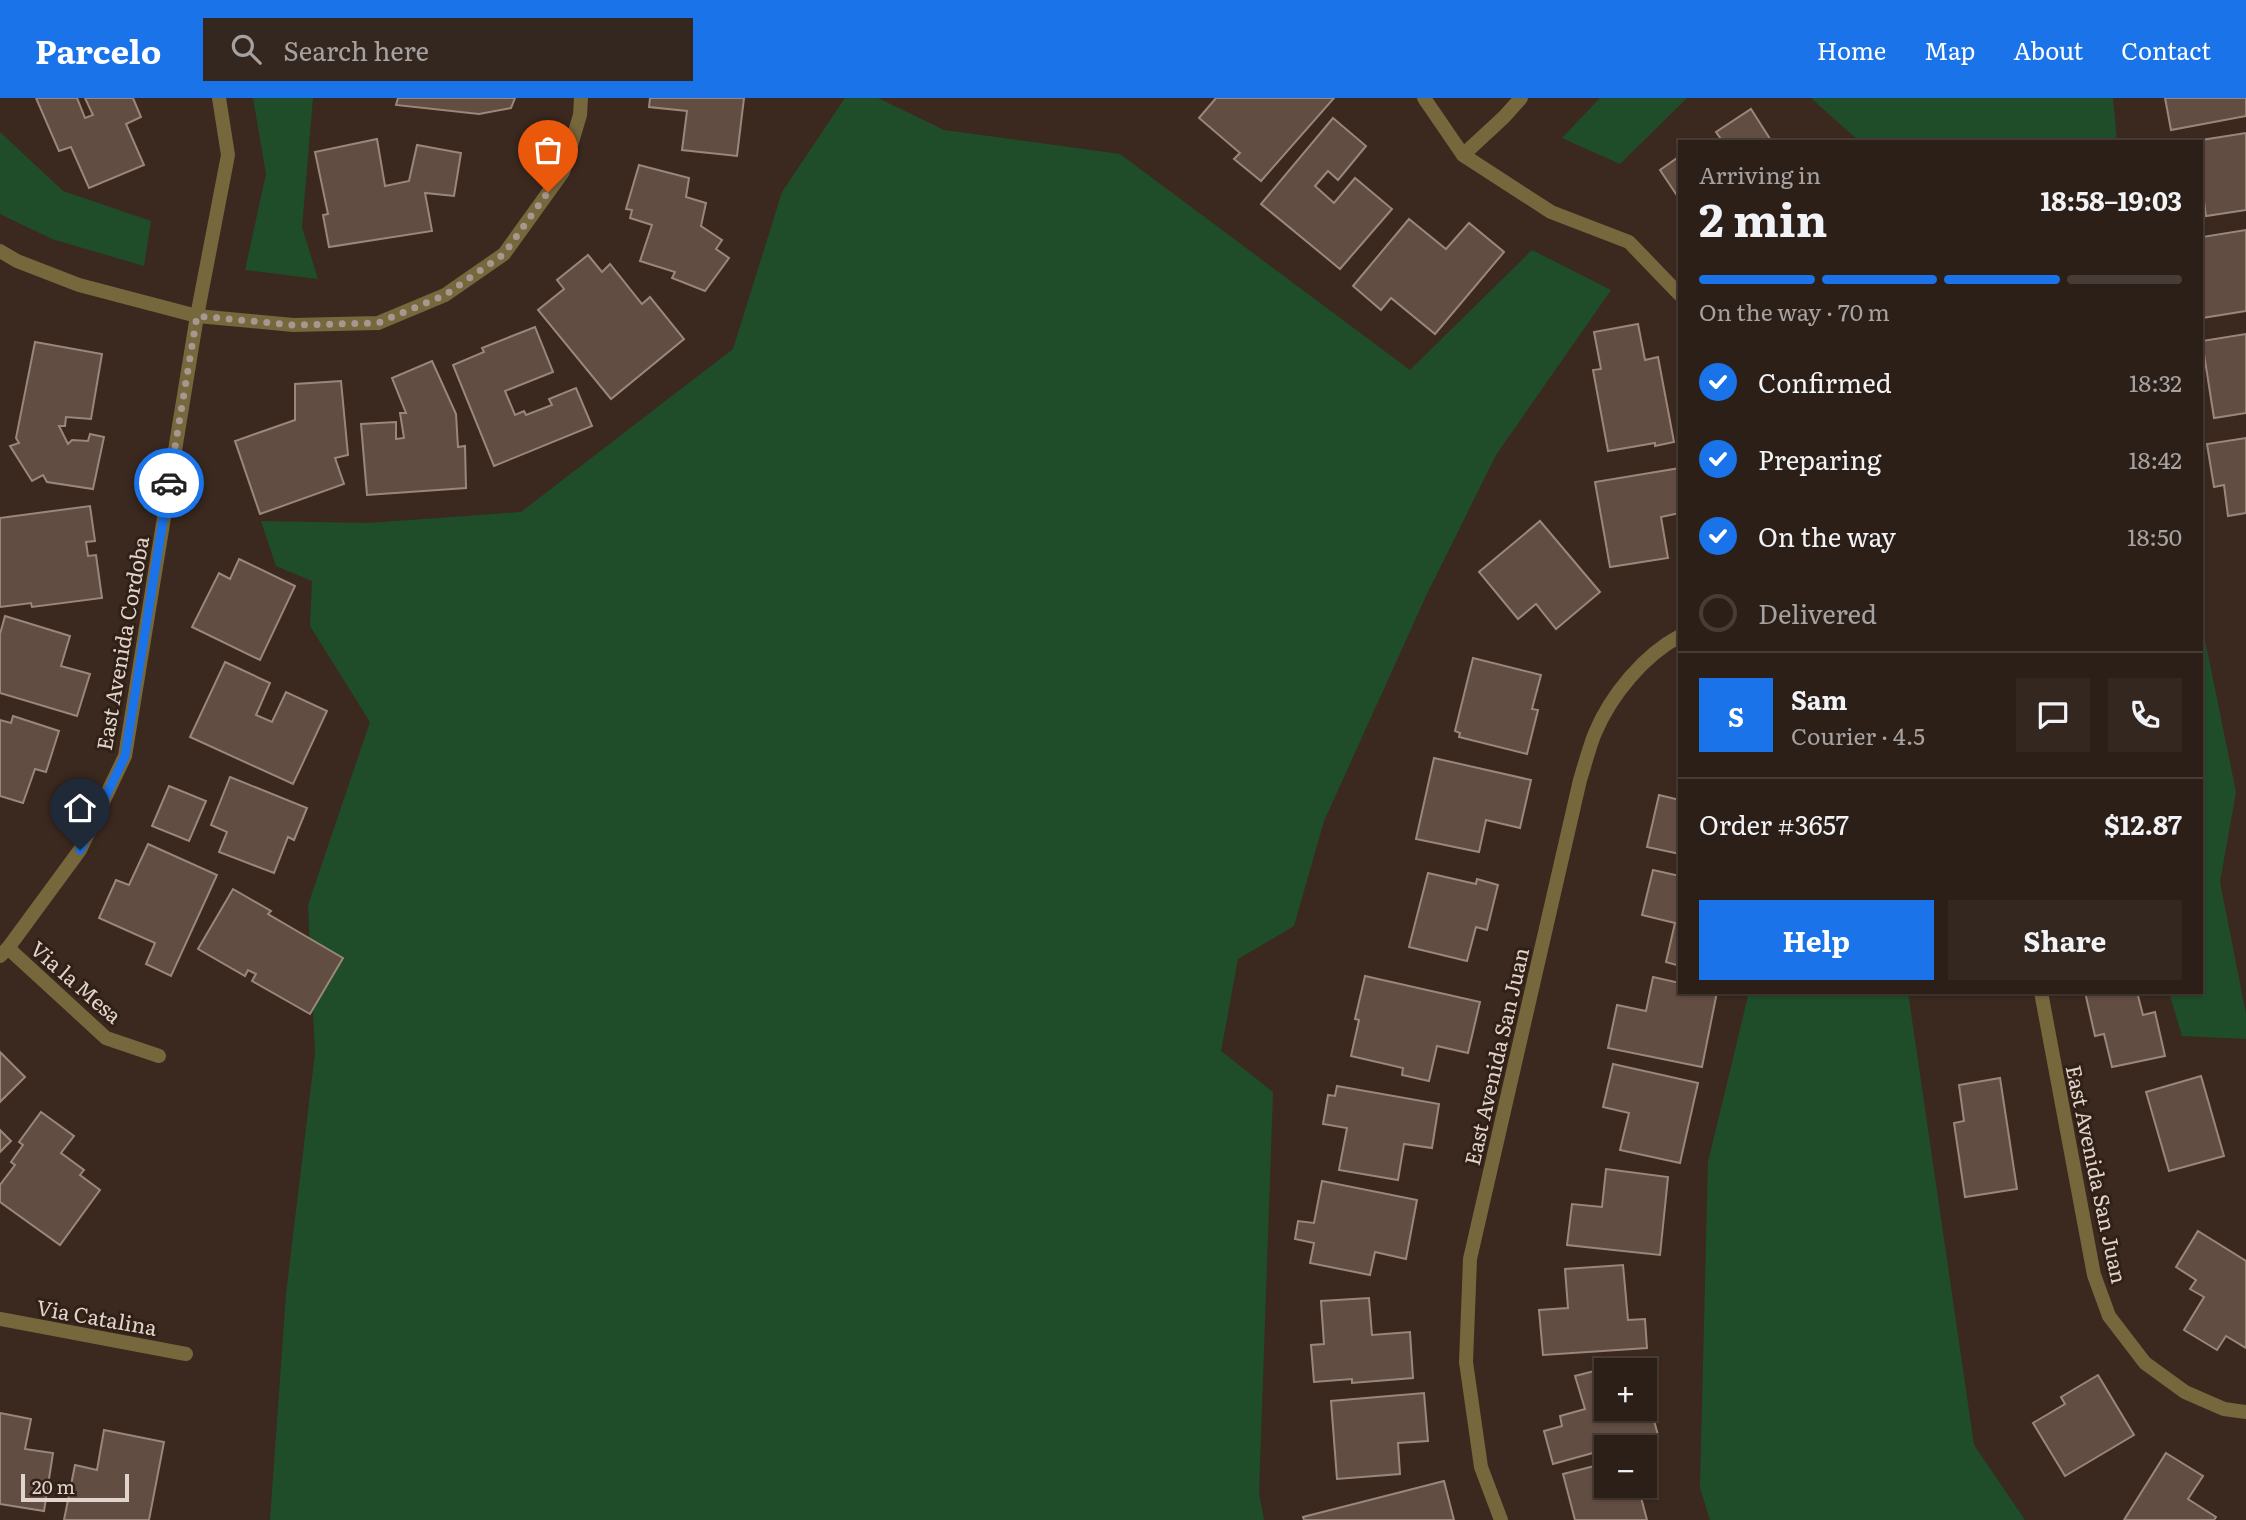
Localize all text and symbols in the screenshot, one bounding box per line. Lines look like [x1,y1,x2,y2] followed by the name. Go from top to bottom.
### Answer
[203,18,693,81] search box
[35,25,161,74] text: Parcelo
[227,30,265,68] icon: search
[283,30,429,69] text: Search here
[1817,32,1886,67] text: Home
[1924,32,1975,67] text: Map
[2013,32,2083,67] text: About
[2121,32,2211,67] text: Contact
[518,120,578,192] pin
[529,131,567,169] icon: bag
[1699,157,1821,191] text: Arriving in
[2041,180,2182,219] text: 18:58–19:03
[1699,183,1828,251] text: 2 min
[1699,294,1890,328] text: On the way · 70 m
[1758,362,1892,401] text: Confirmed
[1699,363,1737,401] icon: check
[2129,365,2182,399] text: 18:32
[1758,439,1881,478] text: Preparing
[1699,440,1737,478] icon: check
[2128,442,2182,476] text: 18:42
[134,448,204,518] courier
[150,464,188,502] icon: car
[1758,516,1896,555] text: On the way
[1699,517,1737,555] icon: check
[2127,519,2182,553] text: 18:50
[87,533,155,752] street label: East Avenida Cordoba
[1758,593,1877,632] text: Delivered
[2016,678,2090,752] button: chat
[2108,678,2182,752] button: phone
[1791,679,1847,718] text: Sam
[1728,696,1744,735] text: S
[1791,718,1925,752] text: Courier · 4.5
[50,778,110,850] pin
[61,789,99,827] icon: home
[1699,804,1849,843] text: Order #3657
[2104,804,2182,843] text: $12.87
[1699,900,1934,980] button: Help
[1948,900,2182,980] button: Share
[24,932,130,1030] street label: Via la Mesa
[1455,944,1535,1168] street label: East Avenida San Juan
[2060,1062,2136,1286] street label: East Avenida San Juan
[34,1290,160,1342] street label: Via Catalina
[1594,1358,1657,1498] map controls
[1594,1358,1657,1421] button: +
[1594,1435,1657,1498] button: −
[21,1471,130,1503] scale bar
[32,1472,75,1500] text: 20 m

